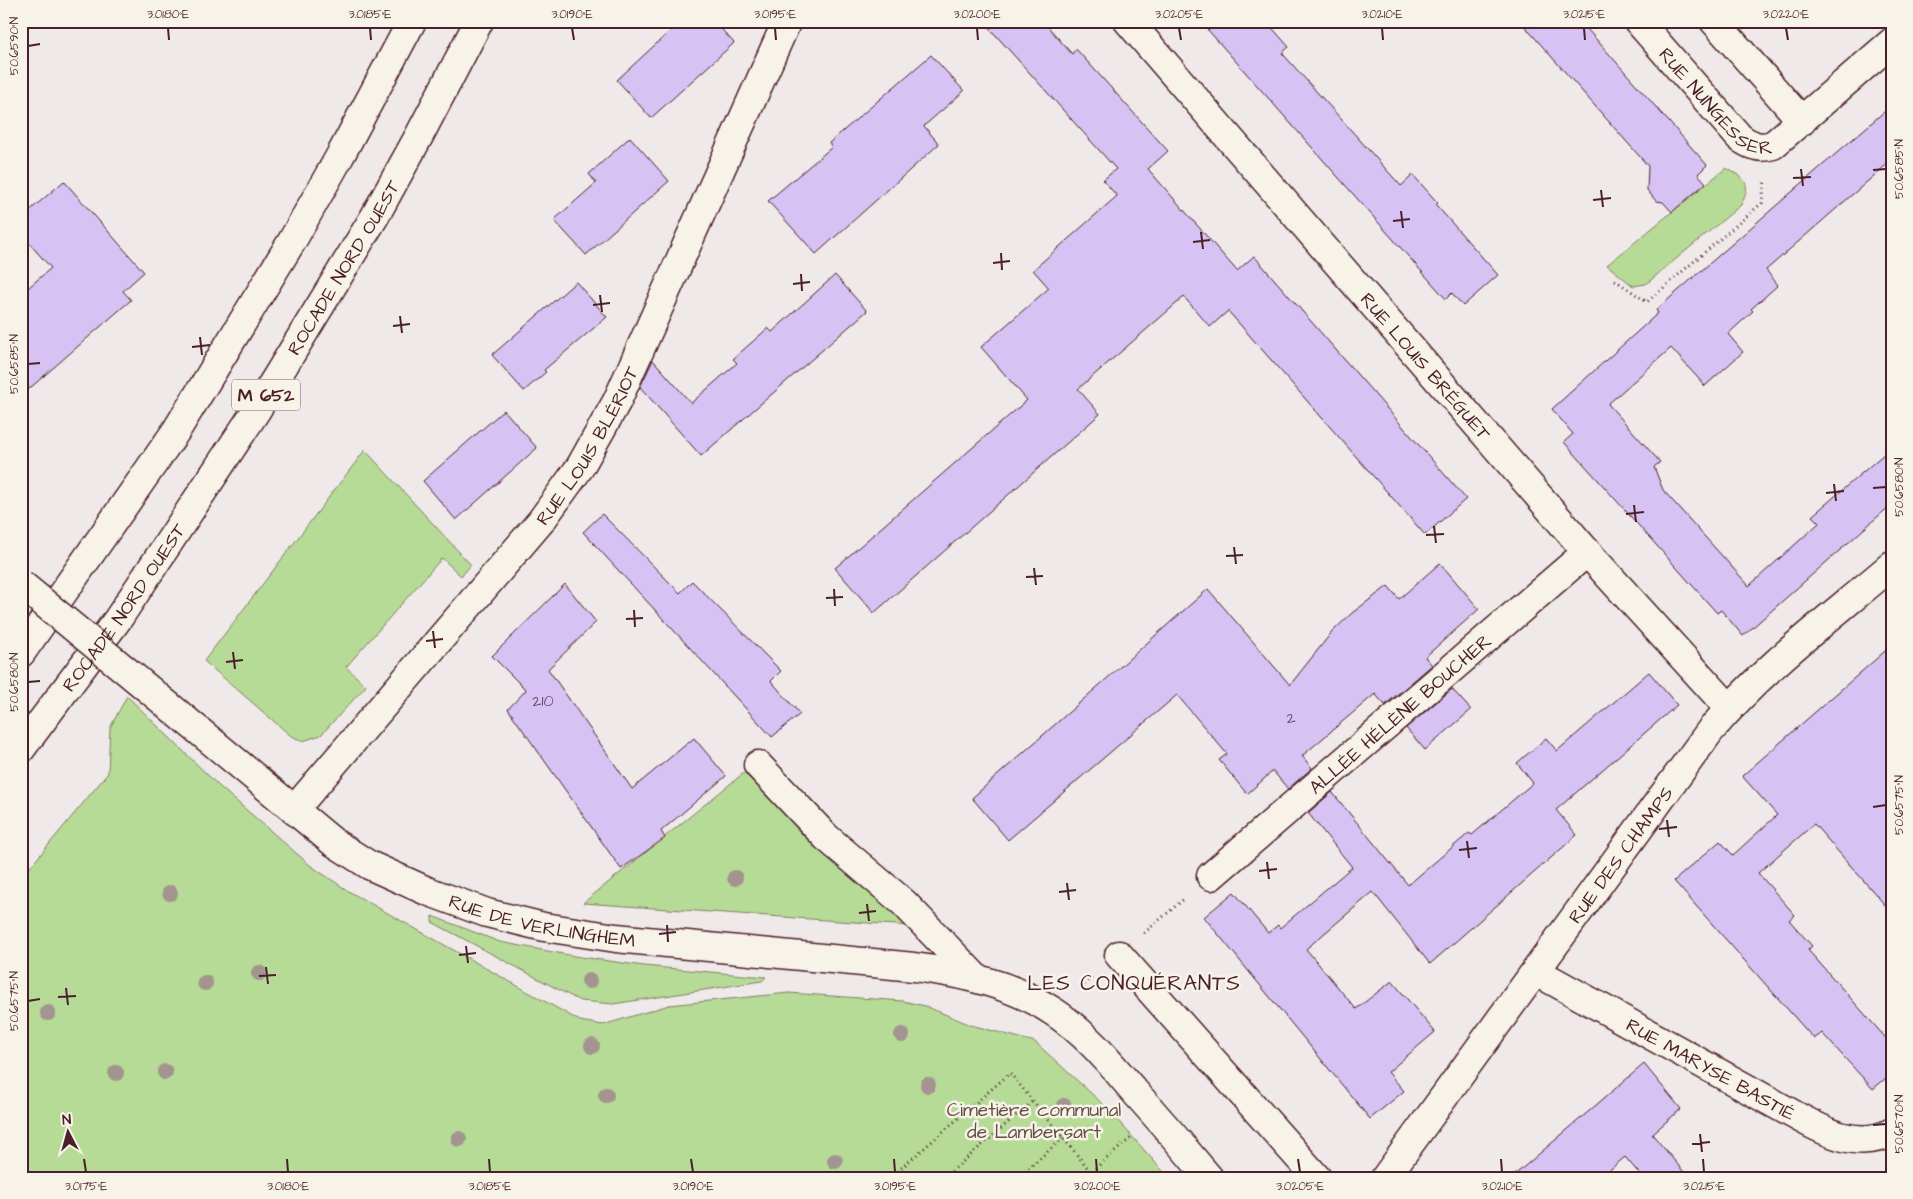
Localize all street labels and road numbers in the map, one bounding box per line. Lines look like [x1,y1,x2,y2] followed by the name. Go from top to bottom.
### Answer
[1652,42,1774,162] street label: RUE NUNGESSER
[281,175,407,361] street label: ROCADE NORD OUEST
[1354,287,1497,447] street label: RUE LOUIS BRÉGUET
[530,362,646,531] street label: RUE LOUIS BLÉRIOT
[232,380,300,410] road number: M 652
[56,518,193,698] street label: ROCADE NORD OUEST
[1303,628,1498,801] street label: ALLÉE HÉLÈNE BOUCHER
[1562,781,1680,929] street label: RUE DES CHAMPS
[445,888,637,955] street label: RUE DE VERLINGHEM
[1621,1012,1800,1128] street label: RUE MARYSE BASTIÉ

